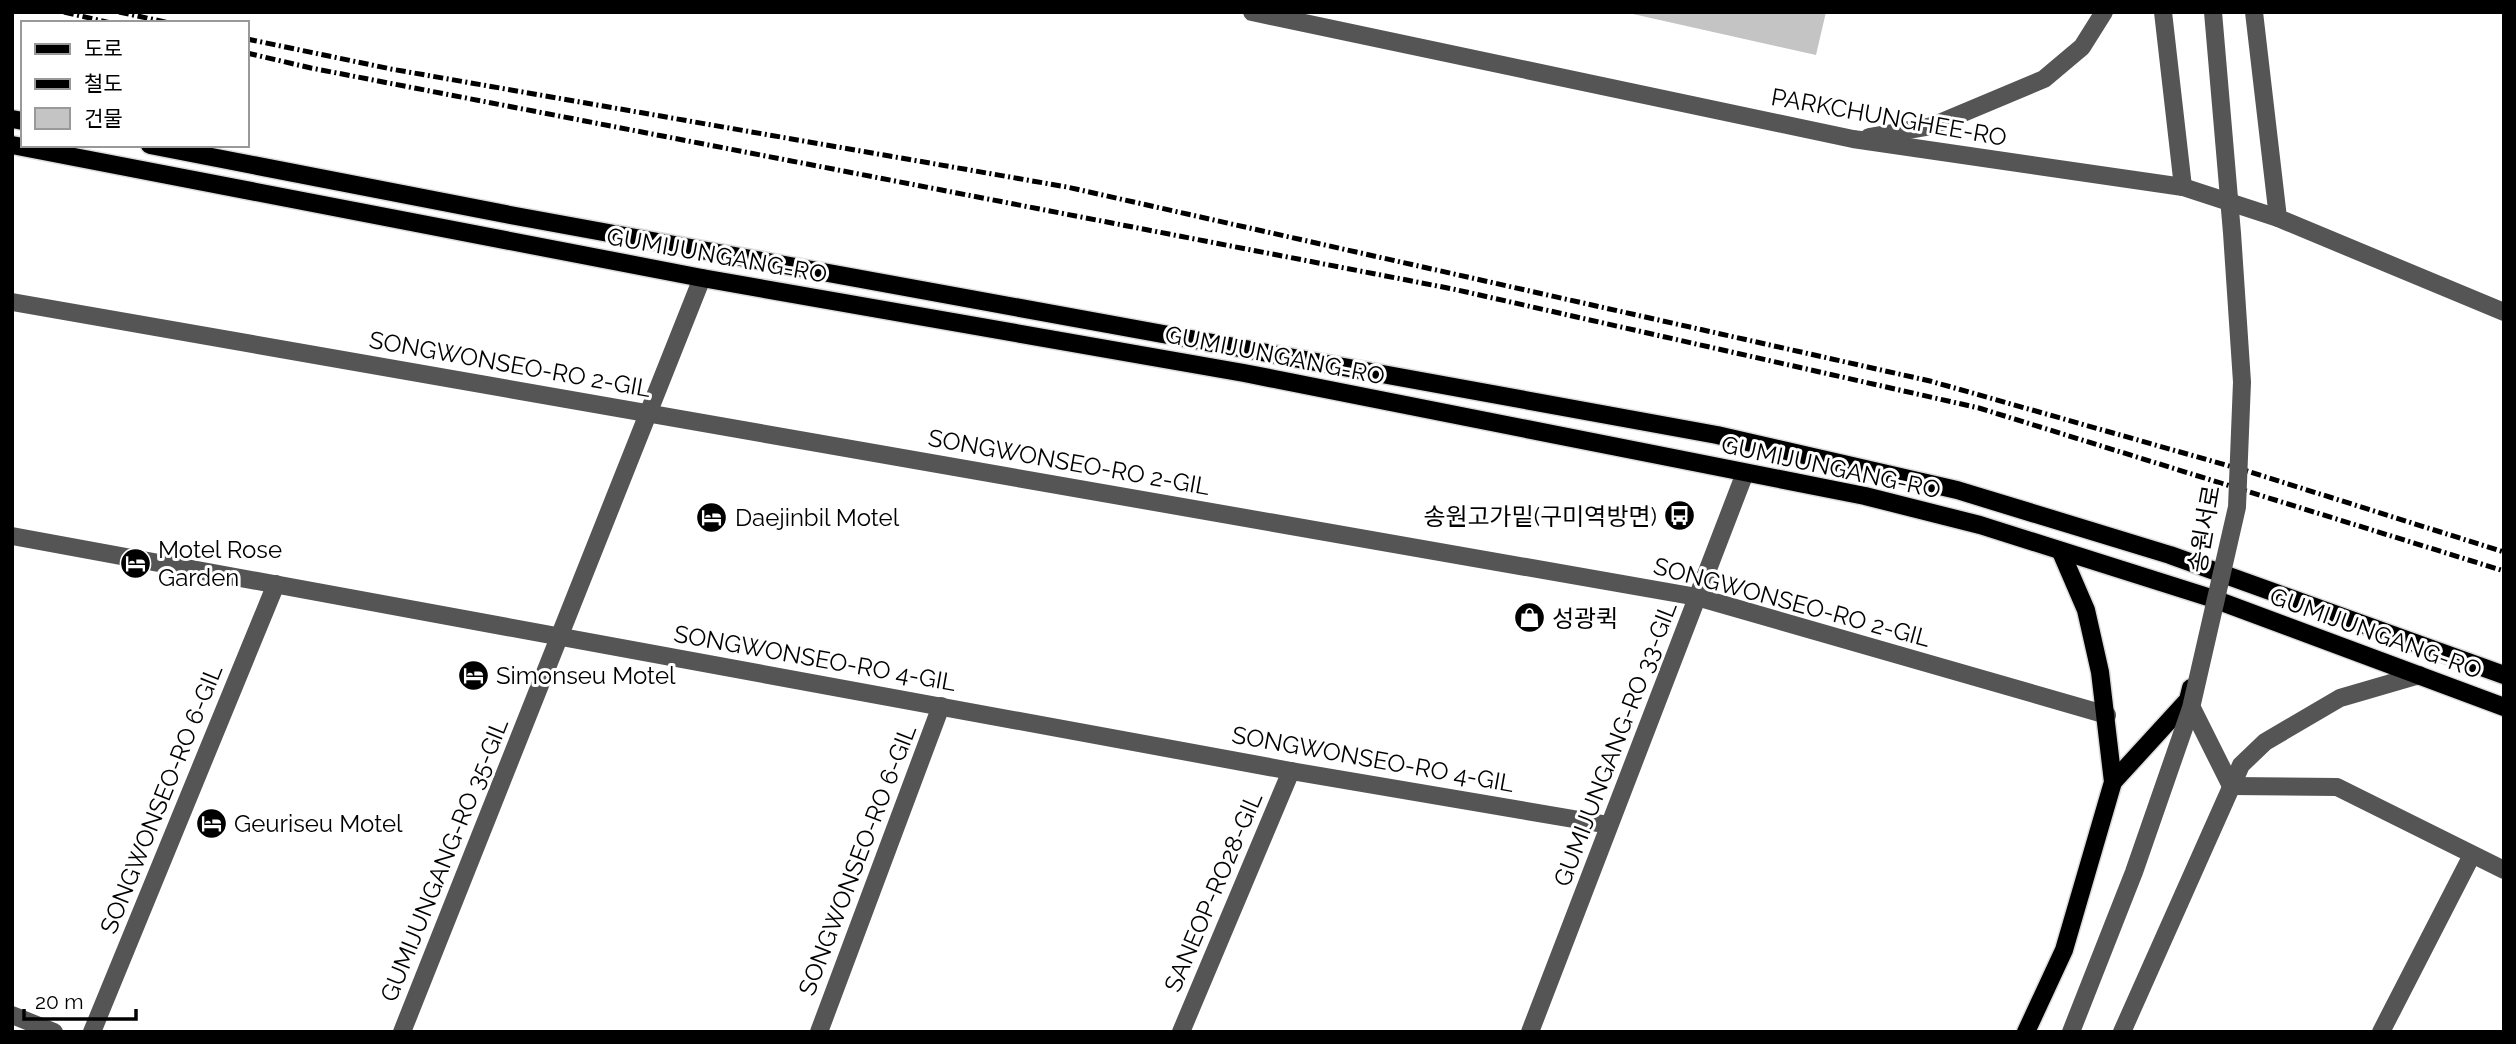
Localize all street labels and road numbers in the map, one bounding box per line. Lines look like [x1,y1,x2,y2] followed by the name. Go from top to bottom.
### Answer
[1769,82,2009,152] street label: PARKCHUNGHEE-RO
[604,221,830,289] street label: GUMIJUNGANG-RO
[1163,319,1387,391] street label: GUMIJUNGANG-RO
[367,325,653,403] street label: SONGWONSEO-RO 2-GIL
[926,423,1212,501] street label: SONGWONSEO-RO 2-GIL
[1719,430,1943,504] street label: GUMIJUNGANG-RO
[2182,483,2226,575] street label: 송원서로
[1650,551,1934,653] street label: SONGWONSEO-RO 2-GIL
[2266,581,2486,685] street label: GUMIJUNGANG-RO
[1547,598,1683,890] street label: GUMIJUNGANG-RO 33-GIL
[672,619,958,697] street label: SONGWONSEO-RO 4-GIL
[94,660,228,938] street label: SONGWONSEO-RO 6-GIL
[374,714,514,1006] street label: GUMIJUNGANG-RO 35-GIL
[1230,720,1516,798] street label: SONGWONSEO-RO 4-GIL
[792,721,922,999] street label: SONGWONSEO-RO 6-GIL
[1158,788,1268,996] street label: SANEOP-RO28-GIL

